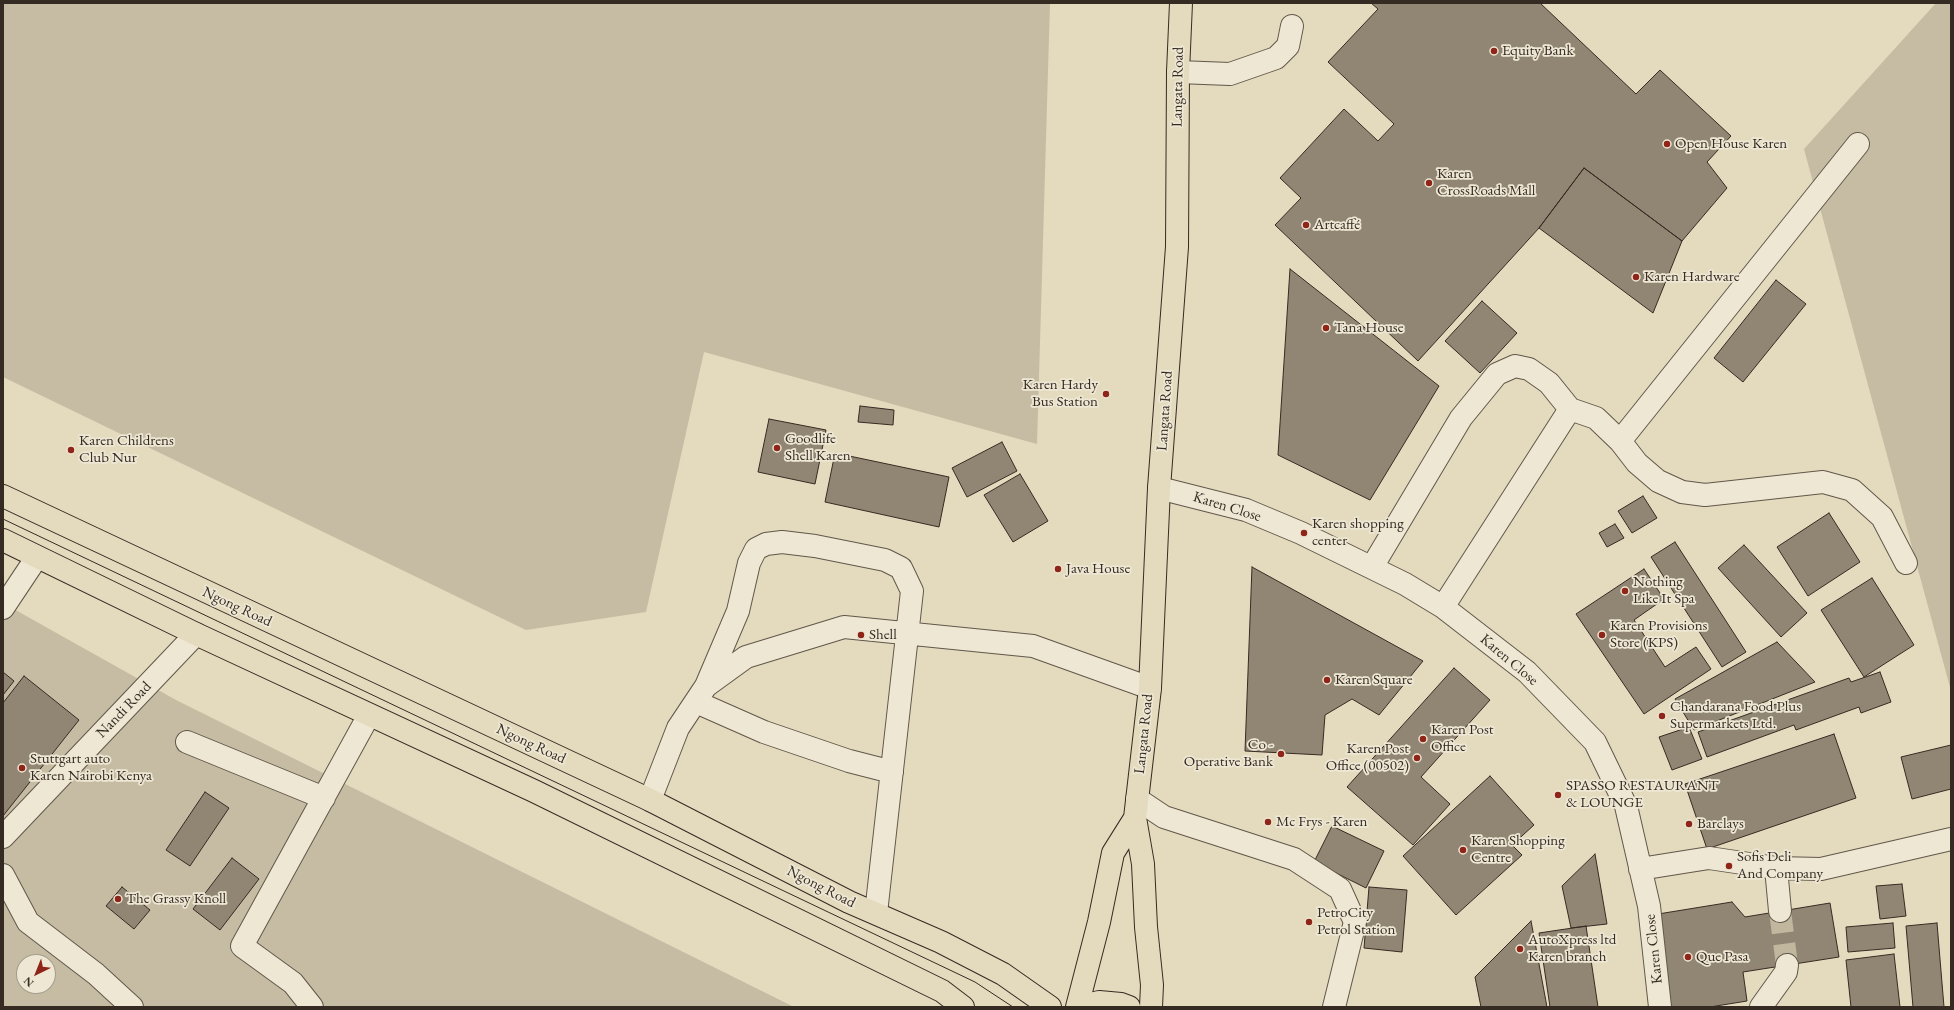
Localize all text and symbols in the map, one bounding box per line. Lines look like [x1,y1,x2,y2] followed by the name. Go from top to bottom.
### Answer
[1502,42,1574,60] place label: Equity Bank
[1489,46,1499,56] marker: Equity Bank
[1168,47,1188,127] street label: Langata Road
[1675,135,1787,153] place label: Open House Karen
[1662,139,1672,149] marker: Open House Karen
[1437,165,1535,200] place label: Karen CrossRoads Mall
[1424,178,1434,188] marker: Karen CrossRoads Mall
[1314,216,1360,234] place label: Artcaffé
[1301,220,1311,230] marker: Artcaffé
[1644,268,1740,286] place label: Karen Hardware
[1631,272,1641,282] marker: Karen Hardware
[1334,319,1404,337] place label: Tana House
[1321,323,1331,333] marker: Tana House
[1153,370,1177,452] street label: Langata Road
[1023,376,1098,411] place label: Karen Hardy Bus Station
[1101,389,1111,399] marker: Karen Hardy Bus Station
[785,430,851,465] place label: Goodlife Shell Karen
[79,432,174,467] place label: Karen Childrens Club Nur
[772,443,782,453] marker: Goodlife Shell Karen
[66,445,76,455] marker: Karen Childrens Club Nur
[1191,488,1263,526] street label: Karen Close
[1312,515,1404,550] place label: Karen shopping center
[1299,528,1309,538] marker: Karen shopping center
[1066,560,1130,578] place label: Java House
[1053,564,1063,574] marker: Java House
[1633,573,1695,608] place label: Nothing Like It Spa
[199,583,275,631] street label: Ngong Road
[1620,586,1630,596] marker: Nothing Like It Spa
[1610,617,1707,652] place label: Karen Provisions Store (KPS)
[869,626,897,644] place label: Shell
[856,630,866,640] marker: Shell
[1476,630,1542,690] street label: Karen Close
[1597,630,1607,640] marker: Karen Provisions Store (KPS)
[1335,671,1413,689] place label: Karen Square
[1322,675,1332,685] marker: Karen Square
[93,678,155,742] street label: Nandi Road
[1131,693,1157,775] street label: Langata Road
[1670,698,1801,733] place label: Chandarana Food Plus Supermarkets Ltd.
[1657,711,1667,721] marker: Chandarana Food Plus Supermarkets Ltd.
[493,720,569,768] street label: Ngong Road
[1431,721,1493,756] place label: Karen Post Office
[1418,734,1428,744] marker: Karen Post Office
[1184,736,1273,771] place label: Co - Operative Bank
[1326,740,1409,775] place label: Karen Post Office (00502)
[1276,749,1286,759] marker: Co - Operative Bank
[30,750,152,785] place label: Stuttgart auto Karen Nairobi Kenya
[1412,753,1422,763] marker: Karen Post Office (00502)
[17,763,27,773] marker: Stuttgart auto Karen Nairobi Kenya
[1566,777,1719,812] place label: SPASSO RESTAURANT & LOUNGE
[1553,790,1563,800] marker: SPASSO RESTAURANT & LOUNGE
[1276,813,1368,831] place label: Mc Frys - Karen
[1697,815,1744,833] place label: Barclays
[1263,817,1273,827] marker: Mc Frys - Karen
[1684,819,1694,829] marker: Barclays
[1471,832,1565,867] place label: Karen Shopping Centre
[1458,845,1468,855] marker: Karen Shopping Centre
[1737,848,1823,883] place label: Sofis Deli And Company
[1724,861,1734,871] marker: Sofis Deli And Company
[784,862,858,912] street label: Ngong Road
[126,890,226,908] place label: The Grassy Knoll
[113,894,123,904] marker: The Grassy Knoll
[1317,904,1395,939] place label: PetroCity Petrol Station
[1641,913,1667,985] street label: Karen Close
[1304,917,1314,927] marker: PetroCity Petrol Station
[1528,931,1616,966] place label: AutoXpress ltd Karen branch
[1515,944,1525,954] marker: AutoXpress ltd Karen branch
[1696,948,1749,966] place label: Que Pasa
[1683,952,1693,962] marker: Que Pasa
[16,954,56,994] north arrow
[20,974,37,990] text: N

